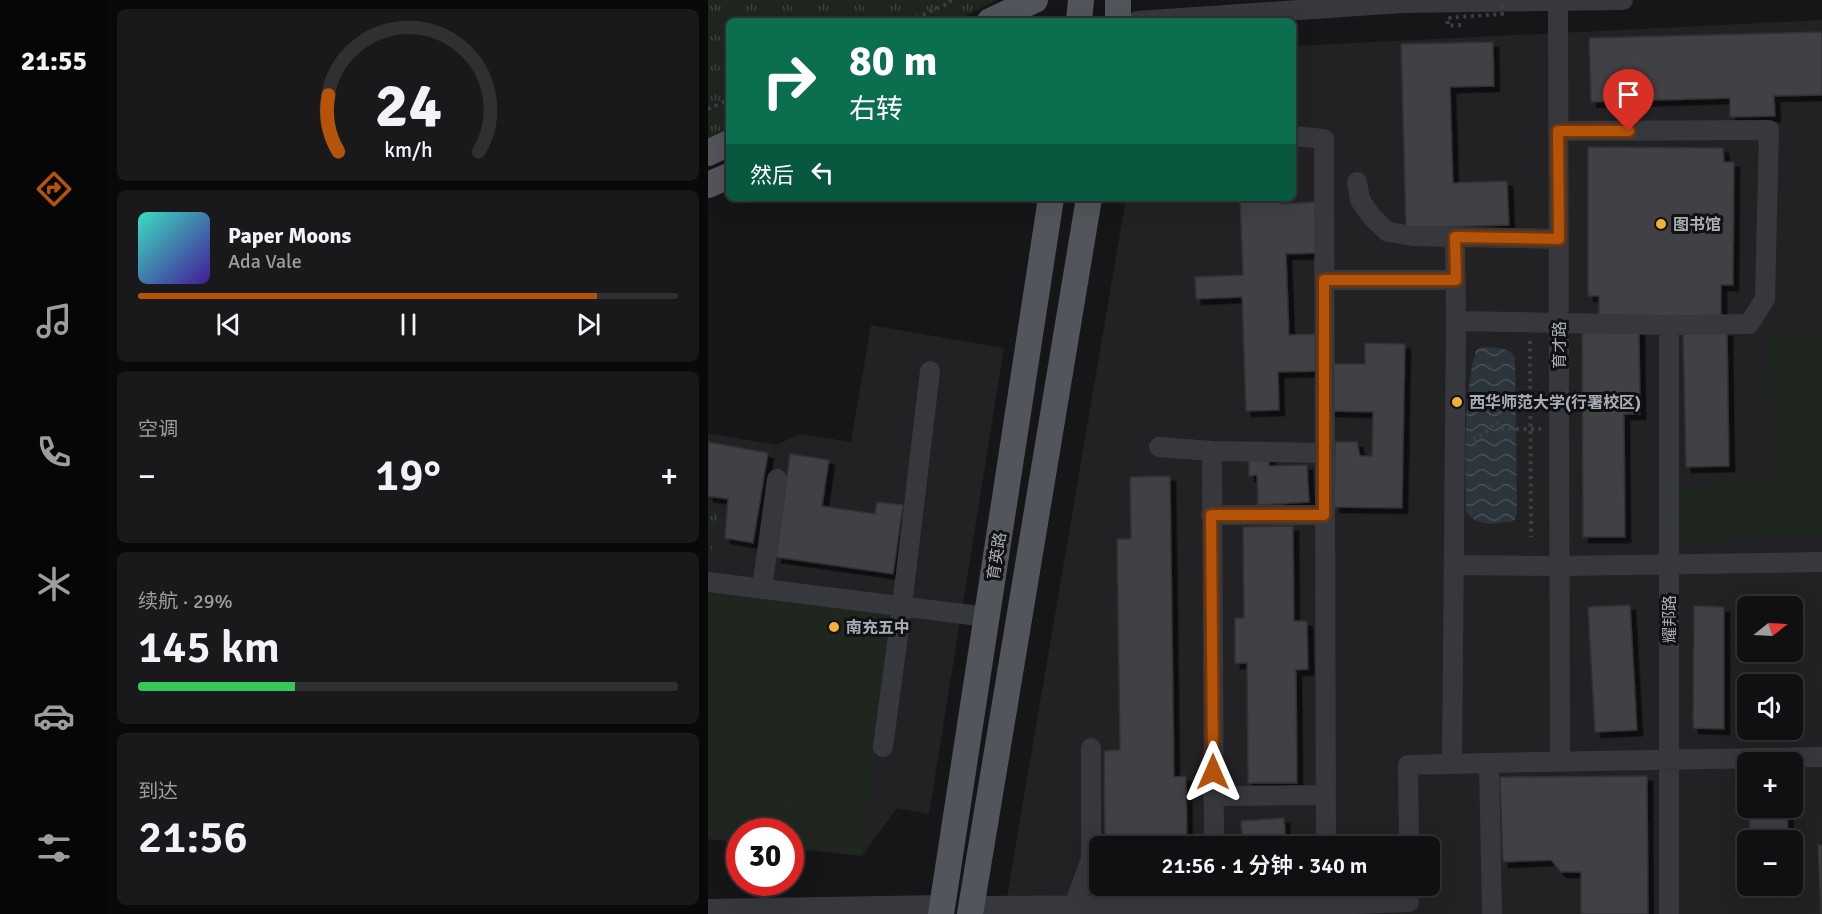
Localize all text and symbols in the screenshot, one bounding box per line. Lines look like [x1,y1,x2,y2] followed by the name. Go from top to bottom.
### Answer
[849,36,938,87] text: 80 m
[750,42,828,120] icon: right
[21,45,87,78] text: 21:55
[374,67,442,144] text: 24
[1603,69,1654,131] pin
[1612,78,1645,111] icon: arrive
[849,93,903,126] text: 右转
[384,137,432,163] text: km/h
[806,156,839,189] icon: left
[750,162,794,189] text: 然后
[33,168,75,210] icon: directions
[1673,215,1721,235] place label: 图书馆
[1654,217,1668,231] marker: 图书馆
[228,222,351,249] text: Paper Moons
[228,249,302,274] text: Ada Vale
[33,300,75,342] icon: music
[212,308,245,341] icon: previous
[392,308,425,341] icon: pause
[572,308,605,341] icon: next
[1550,321,1570,369] street label: 育才路
[1469,393,1641,413] place label: 西华师范大学(行署校区)
[1450,395,1464,409] marker: 西华师范大学(行署校区)
[138,417,178,442] text: 空调
[33,431,75,473] icon: phone
[375,448,441,503] text: 19°
[138,456,156,497] text: −
[660,456,678,497] text: +
[983,531,1011,581] street label: 育英路
[33,563,75,605] icon: climate
[138,589,233,614] text: 续航 · 29%
[1660,595,1680,643] street label: 耀邦路
[1737,596,1803,662] north arrow
[1737,596,1803,896] map controls
[846,618,910,638] place label: 南充五中
[138,620,280,675] text: 145 km
[827,620,841,634] marker: 南充五中
[1737,674,1803,740] button: sound
[33,695,75,737] icon: car
[1181,740,1245,804] position arrow
[1737,752,1803,818] button: +
[138,779,178,804] text: 到达
[138,810,248,865] text: 21:56
[726,818,804,896] speed limit sign: 30
[33,827,75,869] icon: filters
[1737,830,1803,896] button: −
[1162,852,1367,879] text: 21:56 · 1 分钟 · 340 m

